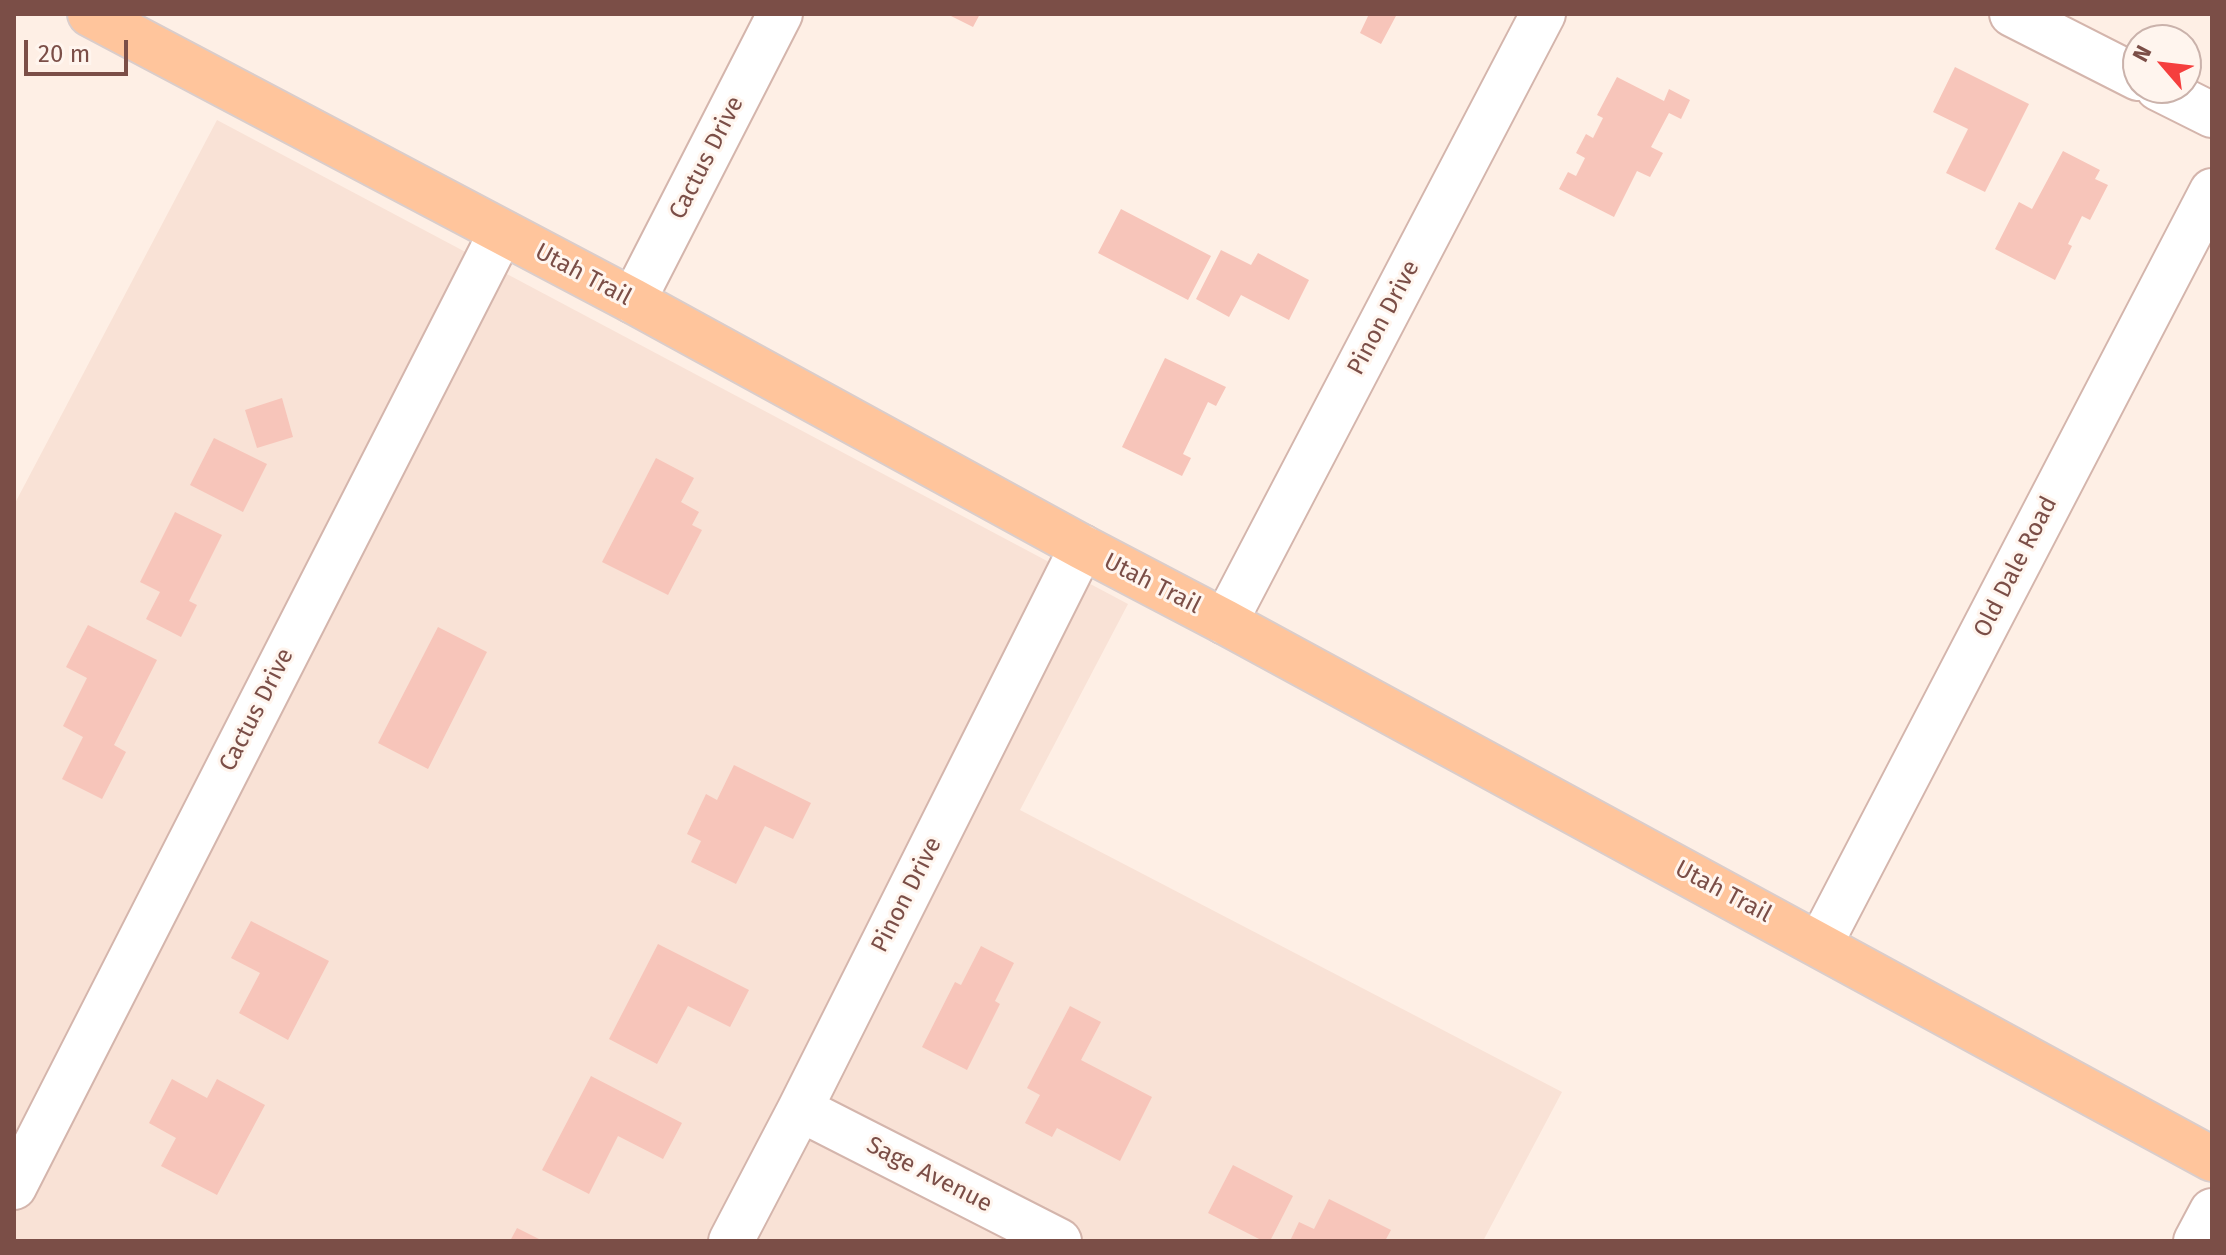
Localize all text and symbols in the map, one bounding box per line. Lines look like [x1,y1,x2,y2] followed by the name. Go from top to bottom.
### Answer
[28,24,132,74] scale bar
[2122,24,2202,104] north arrow
[38,40,90,68] text: 20 m
[2127,41,2157,66] text: N
[664,92,750,224] street label: Cactus Drive
[530,238,636,312] street label: Utah Trail
[1342,256,1426,380] street label: Pinon Drive
[1968,492,2064,642] street label: Old Dale Road
[1099,547,1205,621] street label: Utah Trail
[214,644,300,776] street label: Cactus Drive
[866,833,948,957] street label: Pinon Drive
[1670,855,1776,929] street label: Utah Trail
[861,1131,997,1219] street label: Sage Avenue

